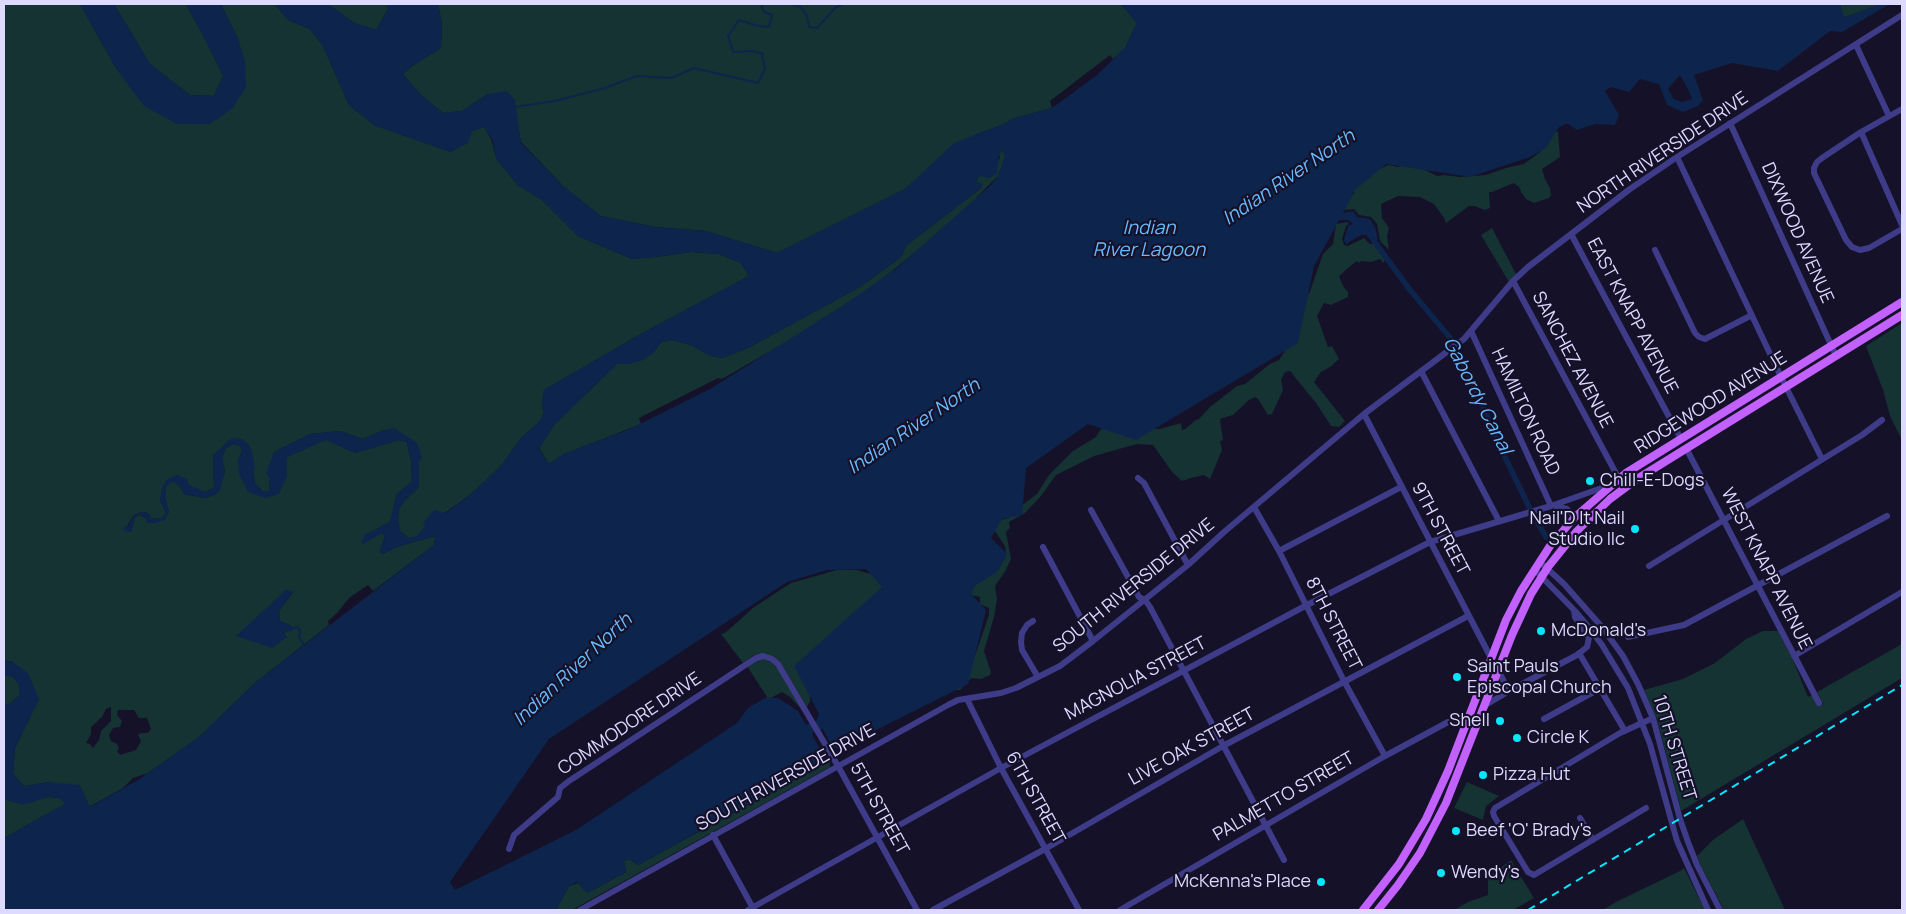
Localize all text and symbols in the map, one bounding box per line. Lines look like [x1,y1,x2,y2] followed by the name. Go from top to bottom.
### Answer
[1573,88,1753,218] street label: NORTH RIVERSIDE DRIVE
[1219,125,1359,231] water label: Indian River North
[1756,159,1838,307] street label: DIXWOOD AVENUE
[1093,218,1205,262] water label: Indian River Lagoon
[1582,235,1682,397] street label: EAST KNAPP AVENUE
[1527,288,1617,432] street label: SANCHEZ AVENUE
[1438,334,1516,458] water label: Gabordy Canal
[1486,345,1564,479] street label: HAMILTON ROAD
[1631,347,1791,459] street label: RIDGEWOOD AVENUE
[844,374,984,480] water label: Indian River North
[1600,470,1704,492] place label: Chill-E-Dogs
[1584,475,1596,487] marker: Chill-E-Dogs
[1406,479,1474,579] street label: 9TH STREET
[1716,485,1816,653] street label: WEST KNAPP AVENUE
[1530,508,1625,550] place label: Nail'D It Nail Studio llc
[1049,514,1219,658] street label: SOUTH RIVERSIDE DRIVE
[1629,523,1641,535] marker: Nail'D It Nail Studio llc
[1300,574,1366,674] street label: 8TH STREET
[509,609,637,731] water label: Indian River North
[1551,620,1646,642] place label: McDonald's
[1535,625,1547,637] marker: McDonald's
[1062,633,1210,725] street label: MAGNOLIA STREET
[1467,656,1612,699] place label: Saint Pauls Episcopal Church
[554,668,706,780] street label: COMMODORE DRIVE
[1451,671,1463,683] marker: Saint Pauls Episcopal Church
[1648,693,1700,803] street label: 10TH STREET
[1125,703,1259,791] street label: LIVE OAK STREET
[1449,710,1490,732] place label: Shell
[1494,715,1506,727] marker: Shell
[693,720,879,836] street label: SOUTH RIVERSIDE DRIVE
[1527,727,1589,749] place label: Circle K
[1511,732,1523,744] marker: Circle K
[1001,748,1069,848] street label: 6TH STREET
[1210,748,1358,846] street label: PALMETTO STREET
[845,759,913,859] street label: 5TH STREET
[1493,764,1570,786] place label: Pizza Hut
[1477,769,1489,781] marker: Pizza Hut
[1466,820,1592,842] place label: Beef 'O' Brady's
[1450,825,1462,837] marker: Beef 'O' Brady's
[1451,862,1520,884] place label: Wendy's
[1435,867,1447,879] marker: Wendy's
[1174,871,1311,893] place label: McKenna's Place
[1315,876,1327,888] marker: McKenna's Place

